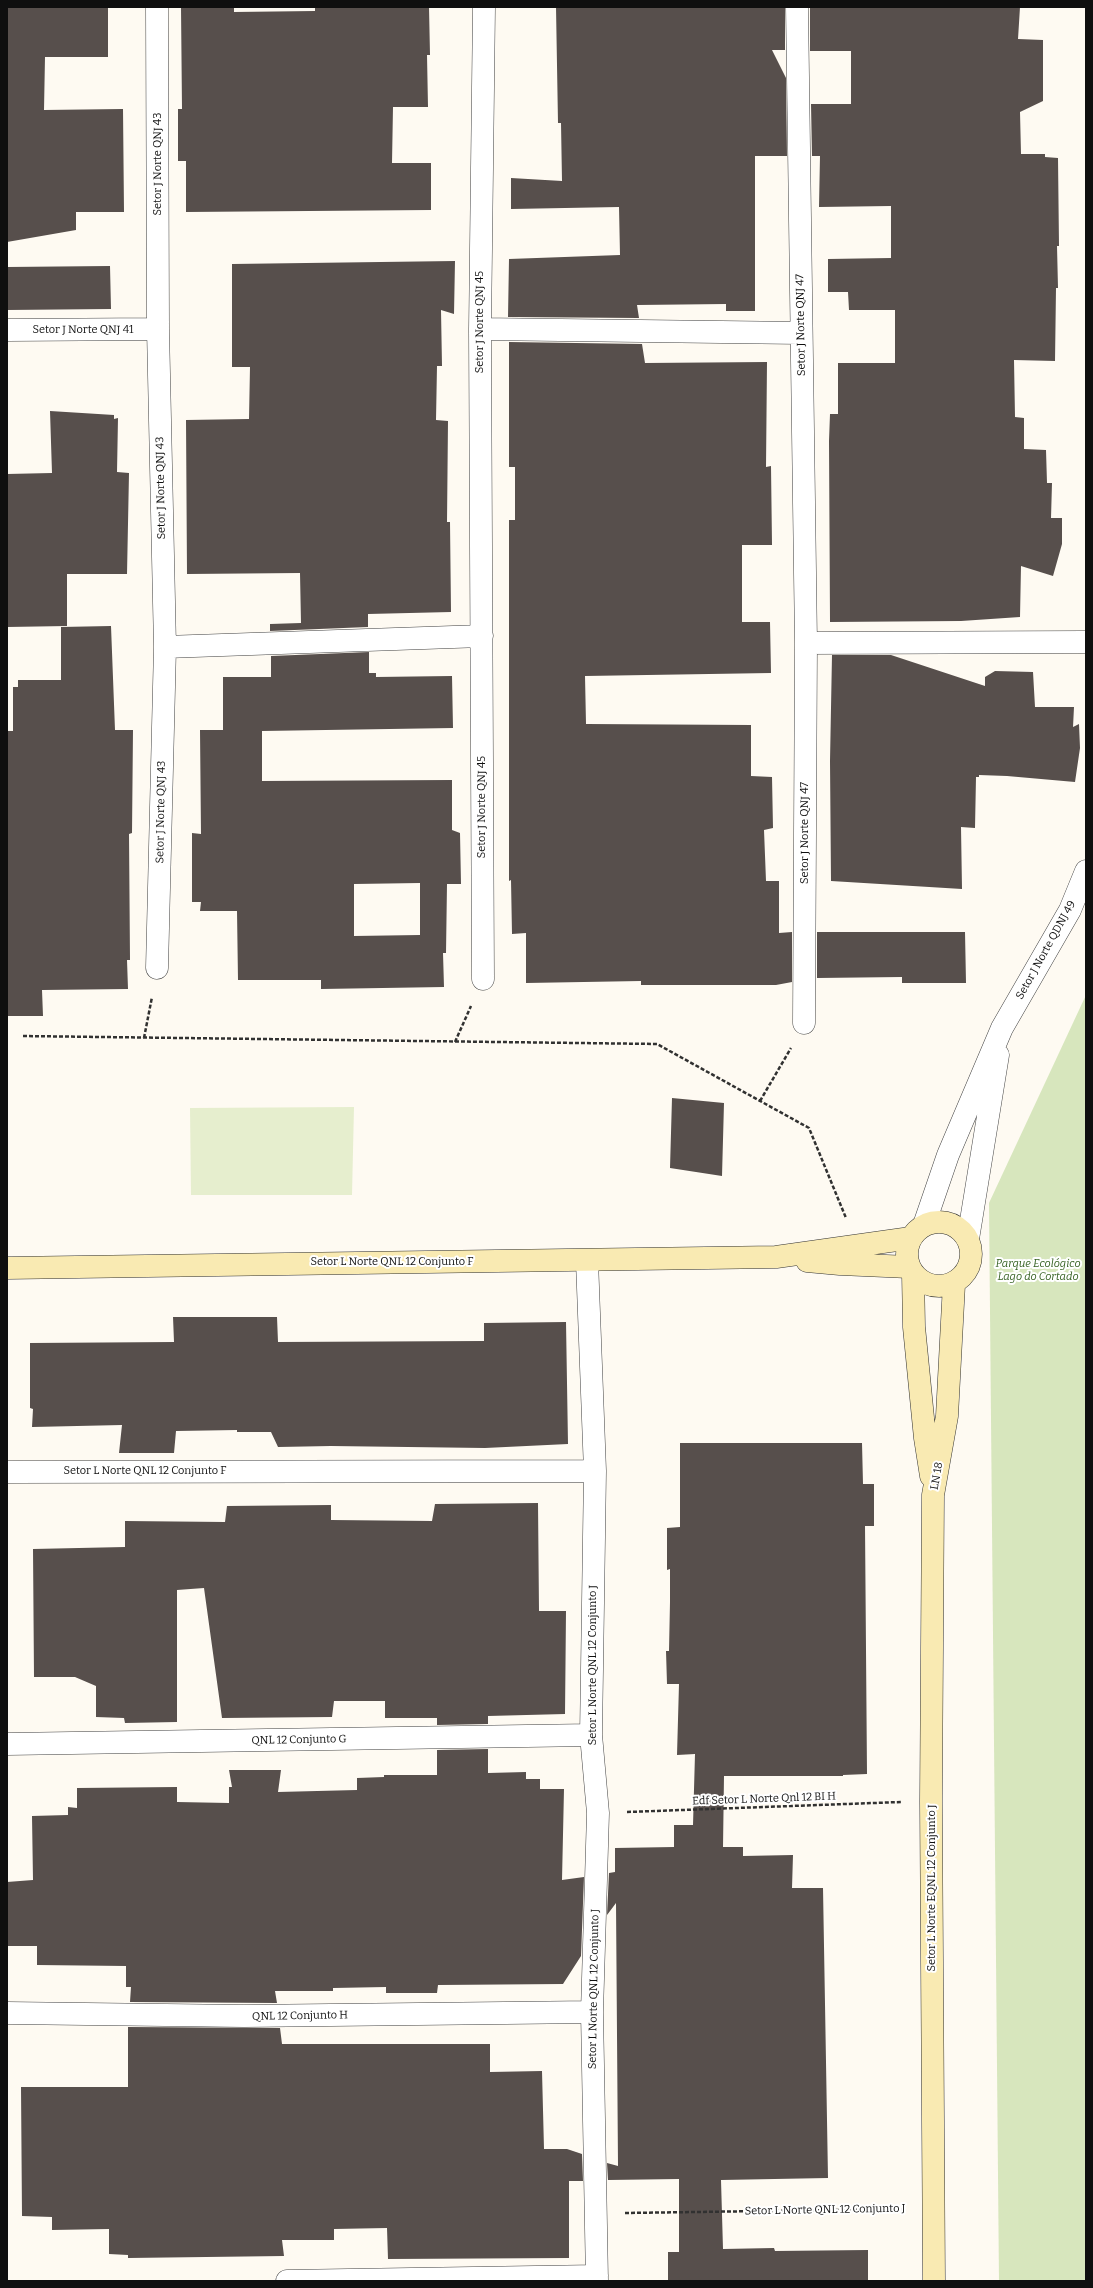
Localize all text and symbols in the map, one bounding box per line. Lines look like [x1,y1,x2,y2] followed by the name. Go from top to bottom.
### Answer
[151,113,165,215] street label: Setor J Norte QNJ 43
[473,271,487,373] street label: Setor J Norte QNJ 45
[794,274,808,376] street label: Setor J Norte QNJ 47
[32,323,134,337] street label: Setor J Norte QNJ 41
[154,436,168,540] street label: Setor J Norte QNJ 43
[475,756,489,858] street label: Setor J Norte QNJ 45
[154,760,168,864] street label: Setor J Norte QNJ 43
[798,782,812,884] street label: Setor J Norte QNJ 47
[1013,898,1079,1002] street label: Setor J Norte QDNJ 49
[310,1255,474,1269] street label: Setor L Norte QNL 12 Conjunto F
[996,1257,1080,1283] park label: Parque Ecológico Lago do Cortado
[928,1461,946,1491] street label: LN 18
[63,1464,227,1478] street label: Setor L Norte QNL 12 Conjunto F
[586,1585,600,1745] street label: Setor L Norte QNL 12 Conjunto J
[251,1733,347,1747] street label: QNL 12 Conjunto G
[692,1790,836,1808] street label: Edf Setor L Norte Qnl 12 BI H
[925,1804,939,1972] street label: Setor L Norte EQNL 12 Conjunto J
[586,1909,602,2069] street label: Setor L Norte QNL 12 Conjunto J
[252,2009,348,2023] street label: QNL 12 Conjunto H
[745,2202,905,2218] street label: Setor L Norte QNL 12 Conjunto J

